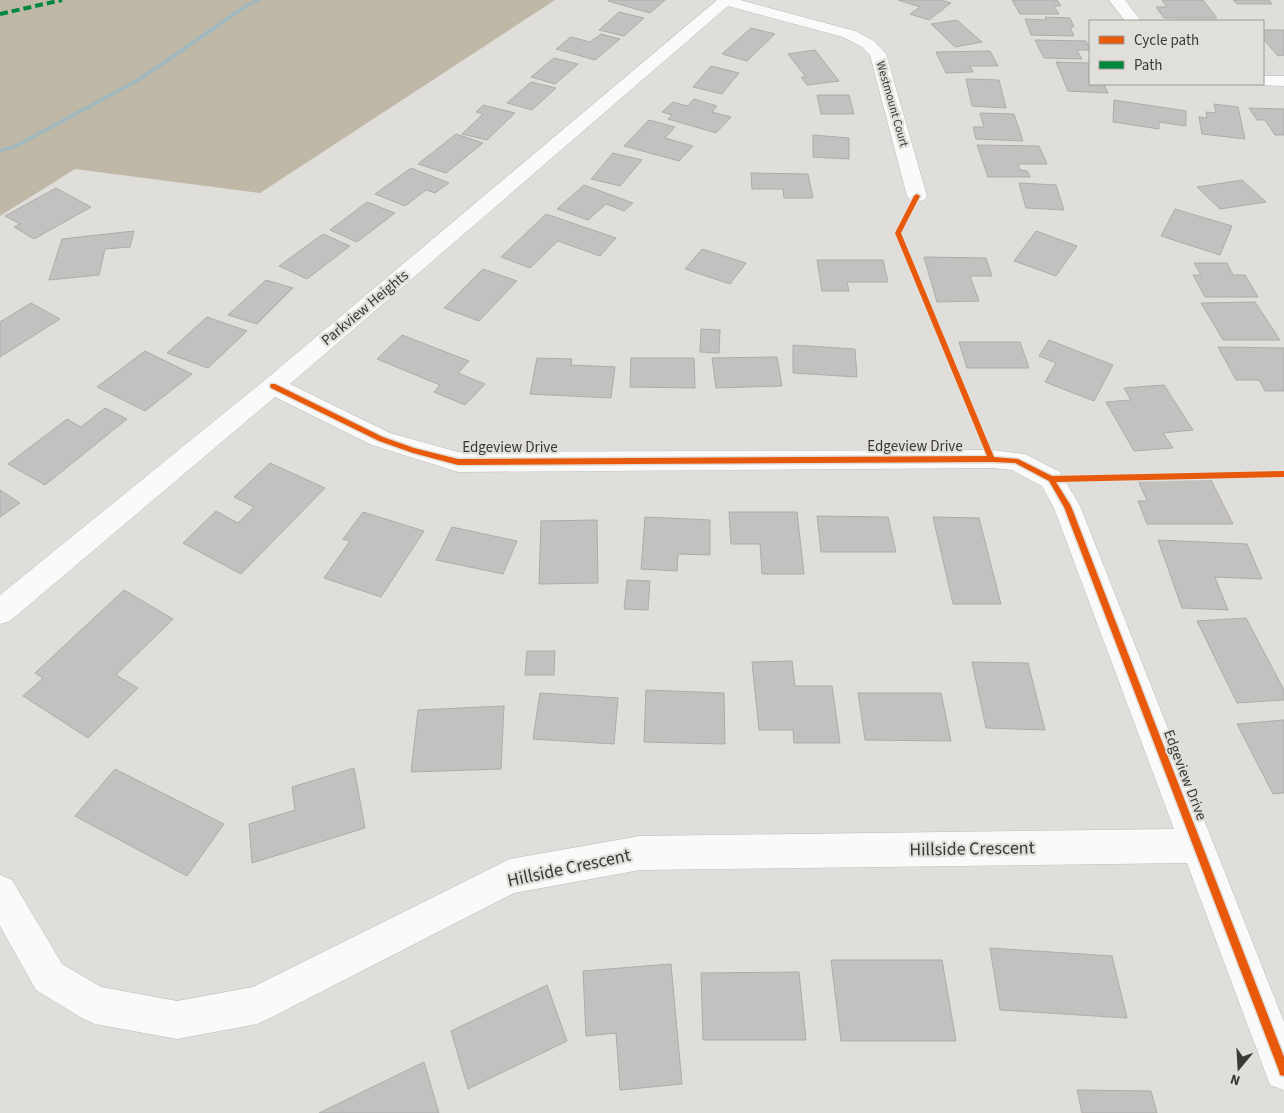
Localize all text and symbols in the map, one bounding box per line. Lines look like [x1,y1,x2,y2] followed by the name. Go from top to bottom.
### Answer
[1089,20,1264,85] legend
[1134,30,1199,51] text: Cycle path
[1134,55,1162,76] text: Path
[872,59,912,149] street label: Westmount Court
[317,265,413,351] street label: Parkview Heights
[867,436,963,457] street label: Edgeview Drive
[462,437,558,458] street label: Edgeview Drive
[1158,727,1212,823] street label: Edgeview Drive
[909,835,1035,863] street label: Hillside Crescent
[505,843,633,893] street label: Hillside Crescent
[1214,1043,1264,1093] north arrow
[1228,1068,1243,1090] text: N

